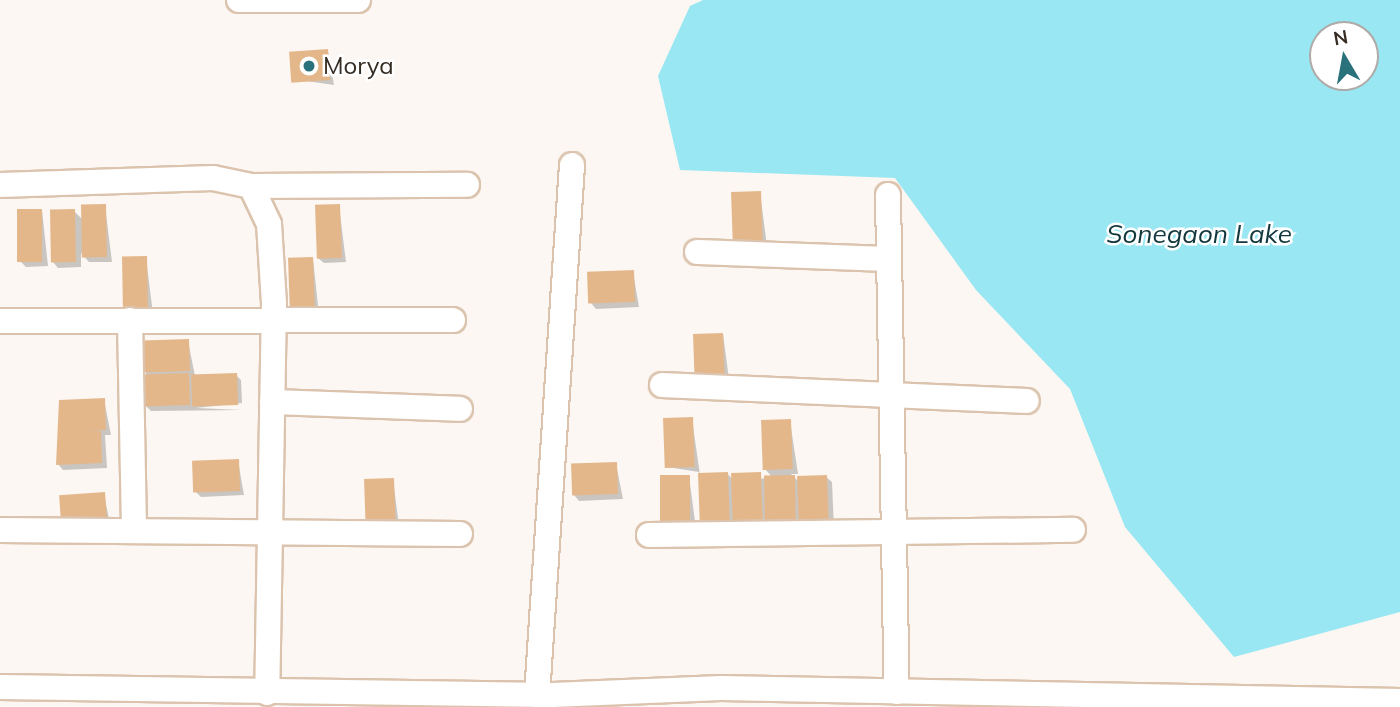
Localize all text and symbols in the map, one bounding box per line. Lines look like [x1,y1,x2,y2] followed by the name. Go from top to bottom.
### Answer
[1309,21,1379,91] north arrow
[1332,24,1350,50] text: N
[323,52,394,80] place label: Morya
[301,58,317,74] marker: Morya
[1106,218,1292,250] water label: Sonegaon Lake

